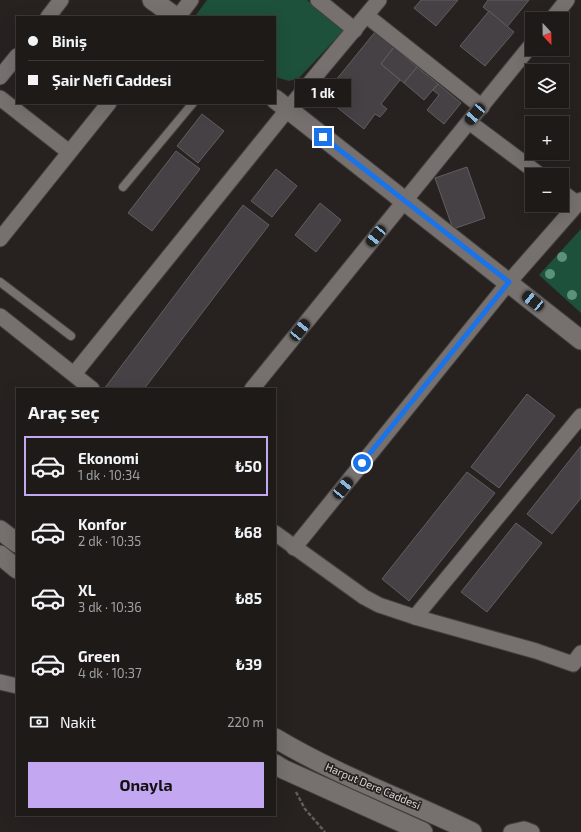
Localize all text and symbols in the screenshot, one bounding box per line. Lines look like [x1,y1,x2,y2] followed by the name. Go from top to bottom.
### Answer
[525,12,569,56] north arrow
[525,12,569,212] map controls
[52,32,87,50] text: Biniş
[525,64,569,108] button: layers
[52,71,171,89] text: Şair Nefi Caddesi
[295,79,351,107] callout: 1 dk
[311,85,335,101] text: 1 dk
[463,101,487,127] car
[525,116,569,160] button: +
[314,128,332,146] route end
[525,168,569,212] button: −
[364,223,388,249] car
[520,289,546,313] car
[288,317,312,343] car
[28,401,100,423] text: Araç seç
[30,448,66,484] icon: car
[78,449,139,467] text: Ekonomi
[353,454,371,472] route start
[235,457,262,475] text: ₺50
[78,467,140,483] text: 1 dk · 10:34
[331,475,355,501] car
[30,514,66,550] icon: car
[78,515,126,533] text: Konfor
[235,523,262,541] text: ₺68
[78,533,141,549] text: 2 dk · 10:35
[30,580,66,616] icon: car
[78,581,96,599] text: XL
[235,589,262,607] text: ₺85
[78,599,142,615] text: 3 dk · 10:36
[30,646,66,682] icon: car
[78,647,120,665] text: Green
[236,655,262,673] text: ₺39
[78,665,142,681] text: 4 dk · 10:37
[28,711,50,733] icon: cash
[60,713,96,731] text: Nakit
[227,714,264,730] text: 220 m
[324,760,423,811] street label: Harput Dere Caddesi
[28,762,264,808] button: Onayla

